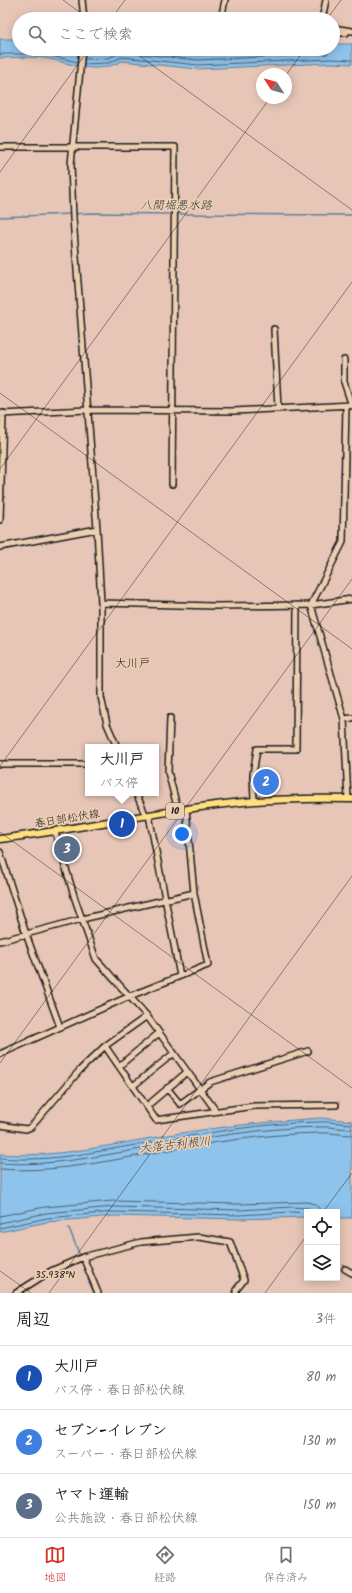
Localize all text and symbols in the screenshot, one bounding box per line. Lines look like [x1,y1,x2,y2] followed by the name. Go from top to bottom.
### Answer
[12,12,340,56] search box
[26,23,48,45] icon: search
[58,23,133,47] text: ここで検索
[256,68,292,104] north arrow
[140,196,213,215] water label: 八間堀悪水路
[115,654,151,673] district label: 大川戸
[85,744,159,796] popup
[99,748,145,772] text: 大川戸
[253,767,279,797] pin: 2
[99,773,139,794] text: バス停
[166,803,184,819] road number: 10
[33,805,101,833] street label: 春日部松伏線
[109,809,135,839] pin: 1
[172,824,192,844] your location
[54,834,80,864] pin: 3
[138,1132,212,1158] water label: 大落古利根川
[304,1209,340,1281] map controls
[304,1209,340,1245] button: locate
[304,1245,340,1281] button: layers
[35,1267,75,1283] text: 35.938°N
[16,1307,50,1334] text: 周辺
[316,1309,336,1330] text: 3件
[54,1355,99,1379] text: 大川戸
[27,1367,31,1388] text: 1
[306,1367,336,1388] text: 80 m
[54,1380,185,1401] text: バス停 · 春日部松伏線
[54,1419,167,1443] text: セブン-イレブン
[25,1431,33,1452] text: 2
[302,1431,336,1452] text: 130 m
[54,1444,197,1465] text: スーパー · 春日部松伏線
[54,1483,129,1507] text: ヤマト運輸
[25,1495,33,1516] text: 3
[303,1495,336,1516] text: 150 m
[54,1508,198,1529] text: 公共施設 · 春日部松伏線
[44,1544,66,1587] tab: 地図
[154,1544,176,1587] tab: 経路
[264,1544,308,1587] tab: 保存済み

